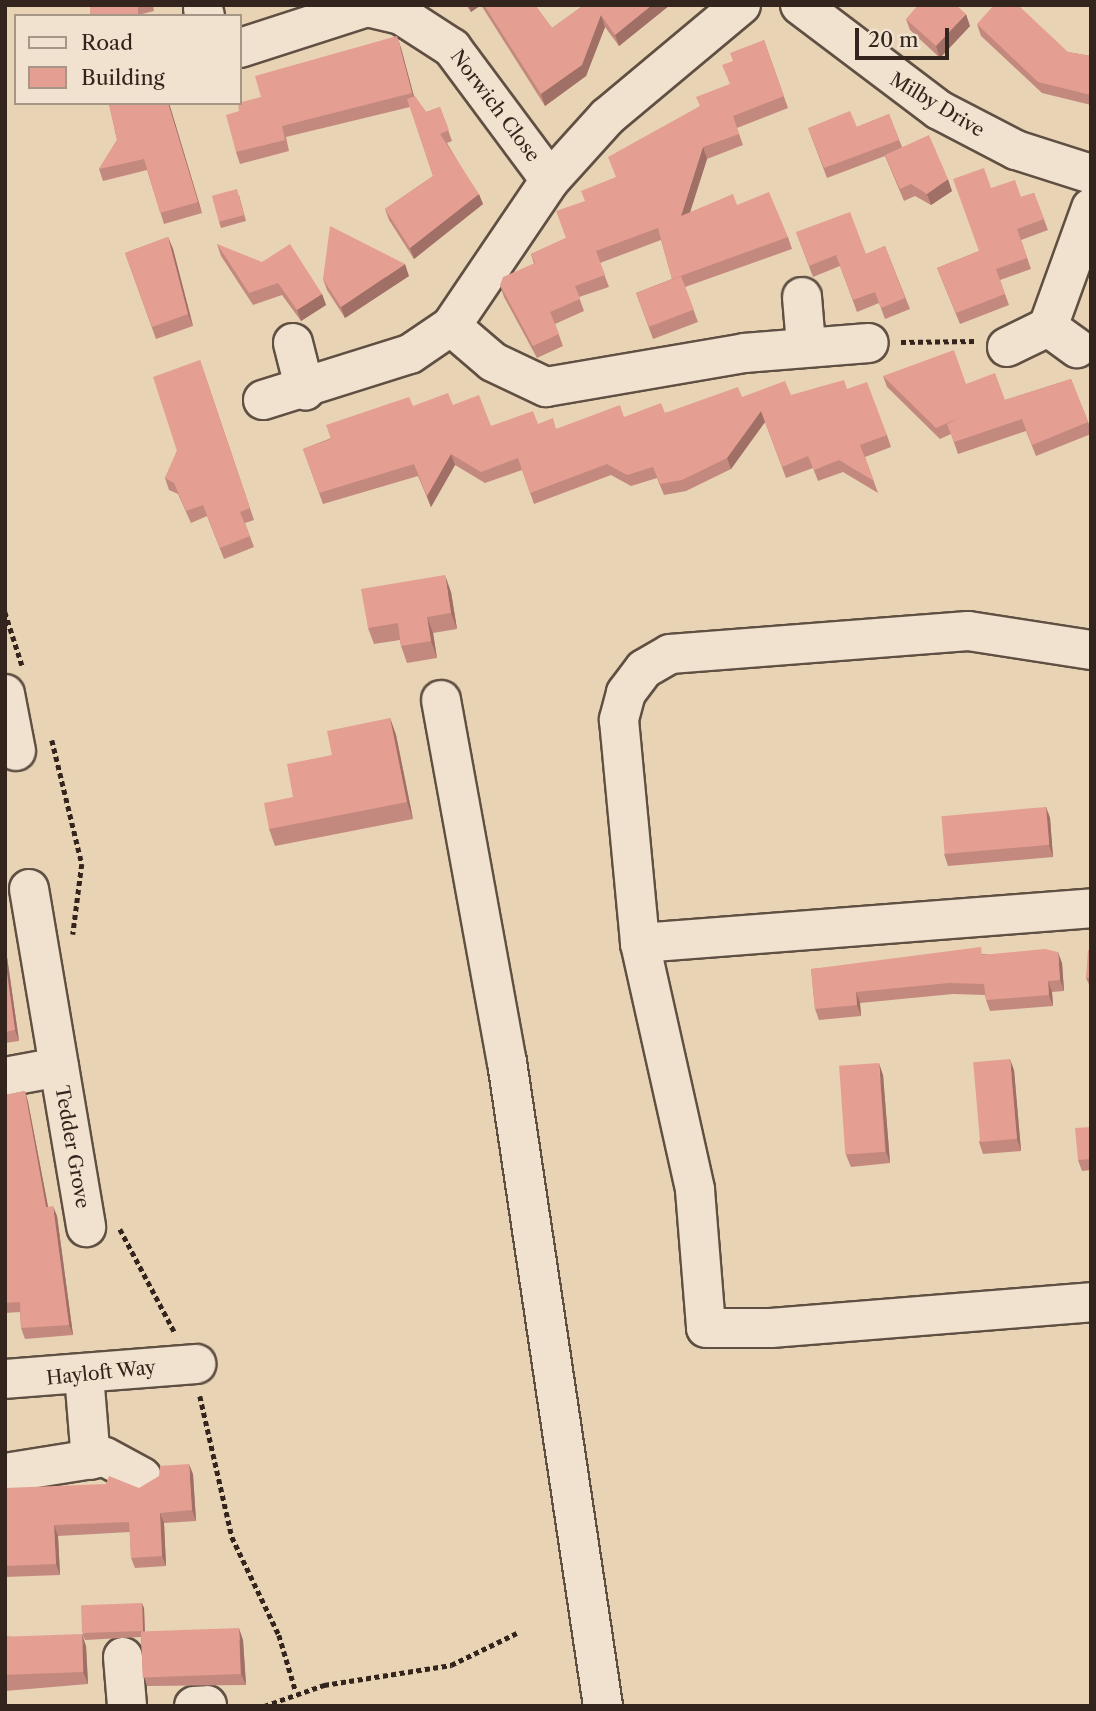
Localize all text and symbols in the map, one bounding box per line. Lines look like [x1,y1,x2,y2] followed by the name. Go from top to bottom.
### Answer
[14,14,242,105] legend
[858,14,953,58] scale bar
[868,27,919,52] text: 20 m
[81,30,133,55] text: Road
[446,46,544,166] street label: Norwich Close
[81,65,165,90] text: Building
[885,68,989,142] street label: Milby Drive
[50,1084,94,1210] street label: Tedder Grove
[45,1356,157,1390] street label: Hayloft Way

